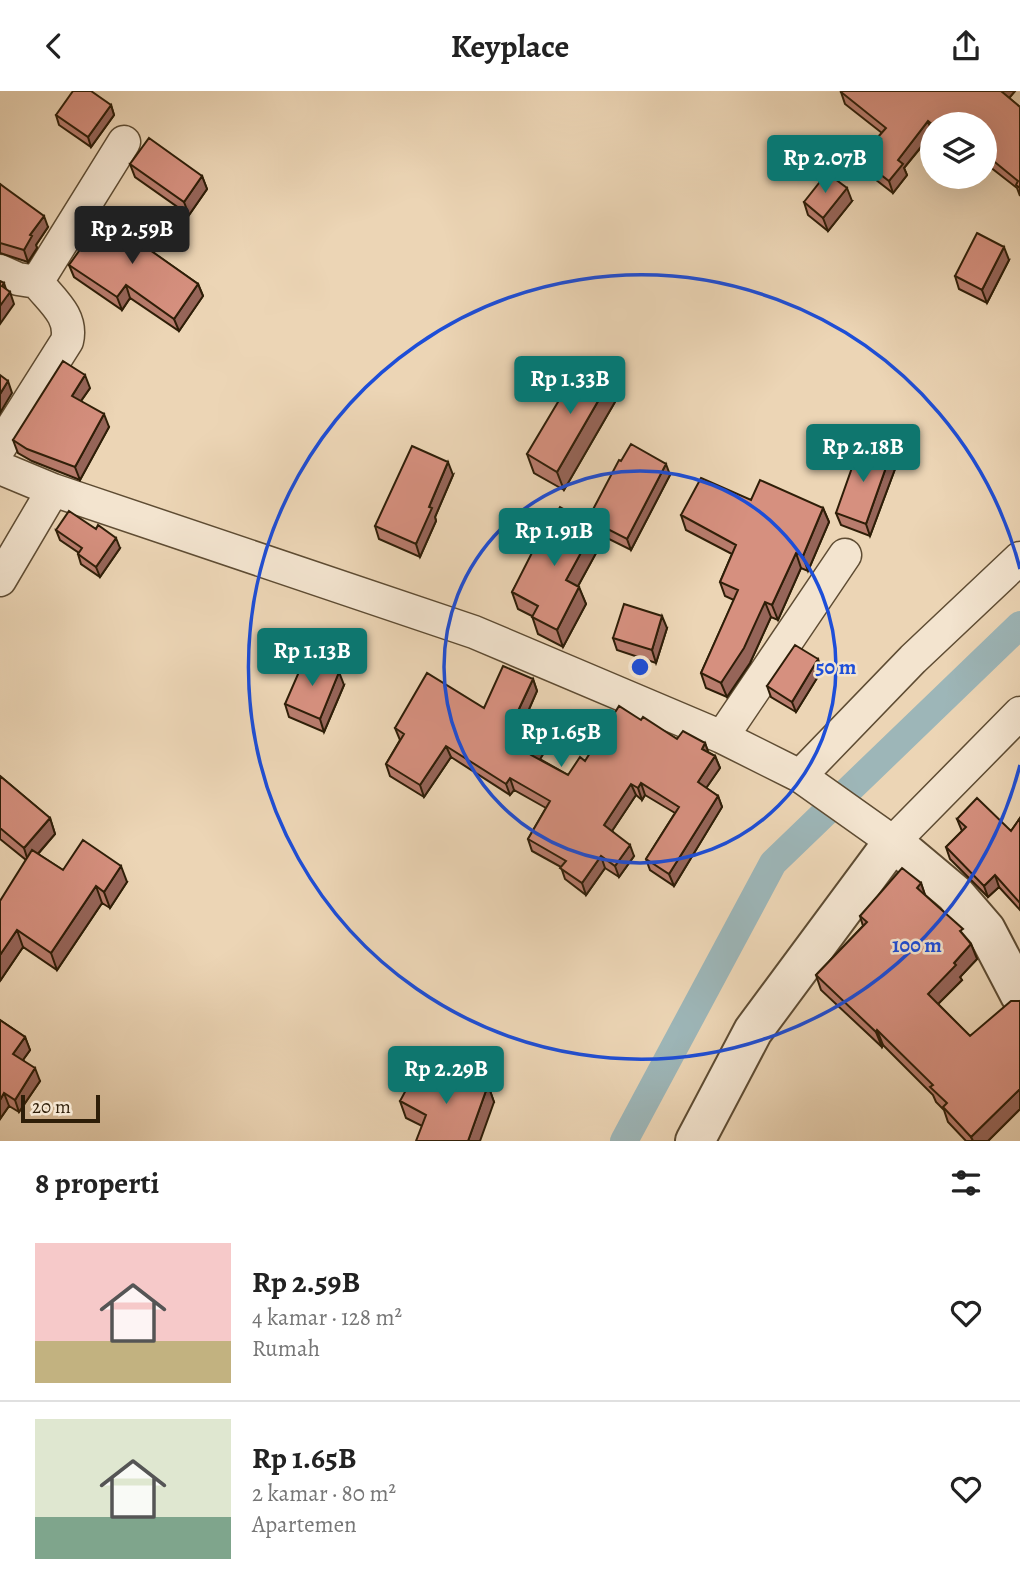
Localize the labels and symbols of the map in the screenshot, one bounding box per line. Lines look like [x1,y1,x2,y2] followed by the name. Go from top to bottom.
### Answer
[753,135,897,195] pin: Rp 2.07B
[60,207,204,266] pin: Rp 2.59B
[498,357,642,416] pin: Rp 1.33B
[791,425,935,484] pin: Rp 2.18B
[482,509,626,568] pin: Rp 1.91B
[240,629,384,688] pin: Rp 1.13B
[816,653,857,681] text: 50 m
[628,655,652,679] centre of rings
[489,709,633,769] pin: Rp 1.65B
[892,931,942,959] text: 100 m
[374,1047,518,1106] pin: Rp 2.29B
[21,1092,100,1124] scale bar

